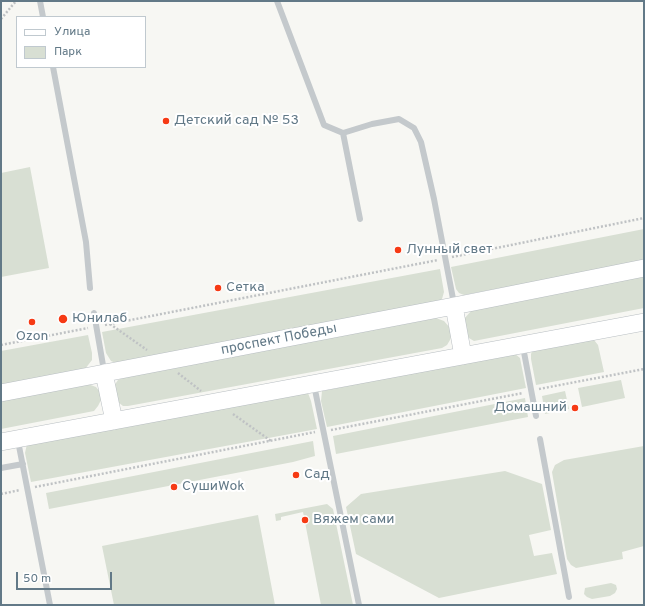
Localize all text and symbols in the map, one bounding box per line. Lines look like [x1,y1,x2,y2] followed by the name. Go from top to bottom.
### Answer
[16,16,146,68] legend
[54,24,90,40] text: Улица
[54,44,82,60] text: Парк
[174,113,299,129] place label: Детский сад № 53
[161,116,171,126] marker: Детский сад № 53
[406,242,492,258] place label: Лунный свет
[393,245,403,255] marker: Лунный свет
[226,280,265,296] place label: Сетка
[213,283,223,293] marker: Сетка
[72,311,127,327] place label: Юнилаб
[57,313,69,325] marker: Юнилаб
[27,317,37,327] marker: Ozon
[220,321,338,359] street label: проспект Победы
[16,329,48,345] place label: Ozon
[494,400,567,416] place label: Домашний
[570,403,580,413] marker: Домашний
[304,467,330,483] place label: Сад
[291,470,301,480] marker: Сад
[182,479,245,495] place label: СушиWok
[169,482,179,492] marker: СушиWok
[313,512,394,528] place label: Вяжем сами
[300,515,310,525] marker: Вяжем сами
[18,564,114,590] scale bar
[23,571,51,587] text: 50 m

